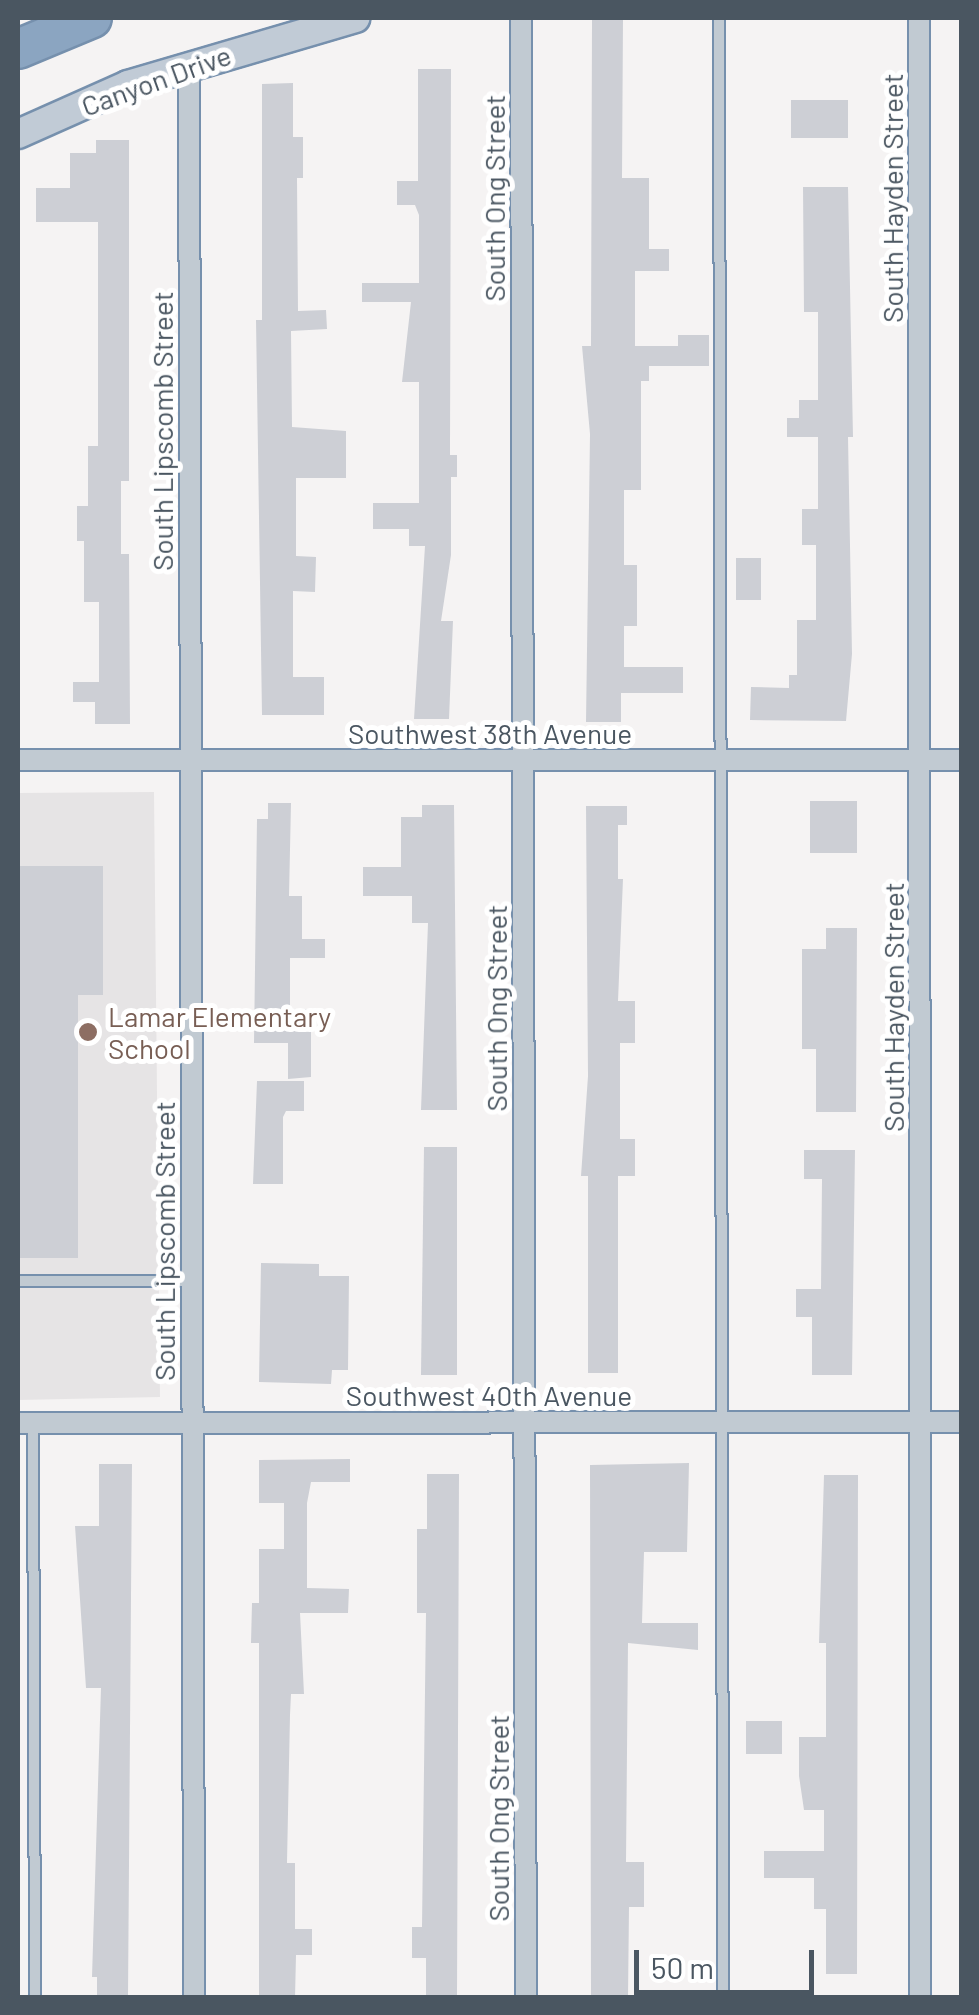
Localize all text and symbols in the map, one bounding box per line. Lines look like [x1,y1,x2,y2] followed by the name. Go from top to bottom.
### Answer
[77,37,235,123] street label: Canyon Drive
[875,73,909,323] street label: South Hayden Street
[477,94,511,302] street label: South Ong Street
[145,291,179,571] street label: South Lipscomb Street
[348,716,632,750] street label: Southwest 38th Avenue
[876,882,910,1132] street label: South Hayden Street
[479,904,513,1112] street label: South Ong Street
[108,999,331,1065] place label: Lamar Elementary School
[77,1021,99,1043] marker: Lamar Elementary School
[147,1101,181,1381] street label: South Lipscomb Street
[346,1378,632,1412] street label: Southwest 40th Avenue
[481,1714,515,1922] street label: South Ong Street
[639,1930,819,1992] scale bar
[651,1949,714,1985] text: 50 m

